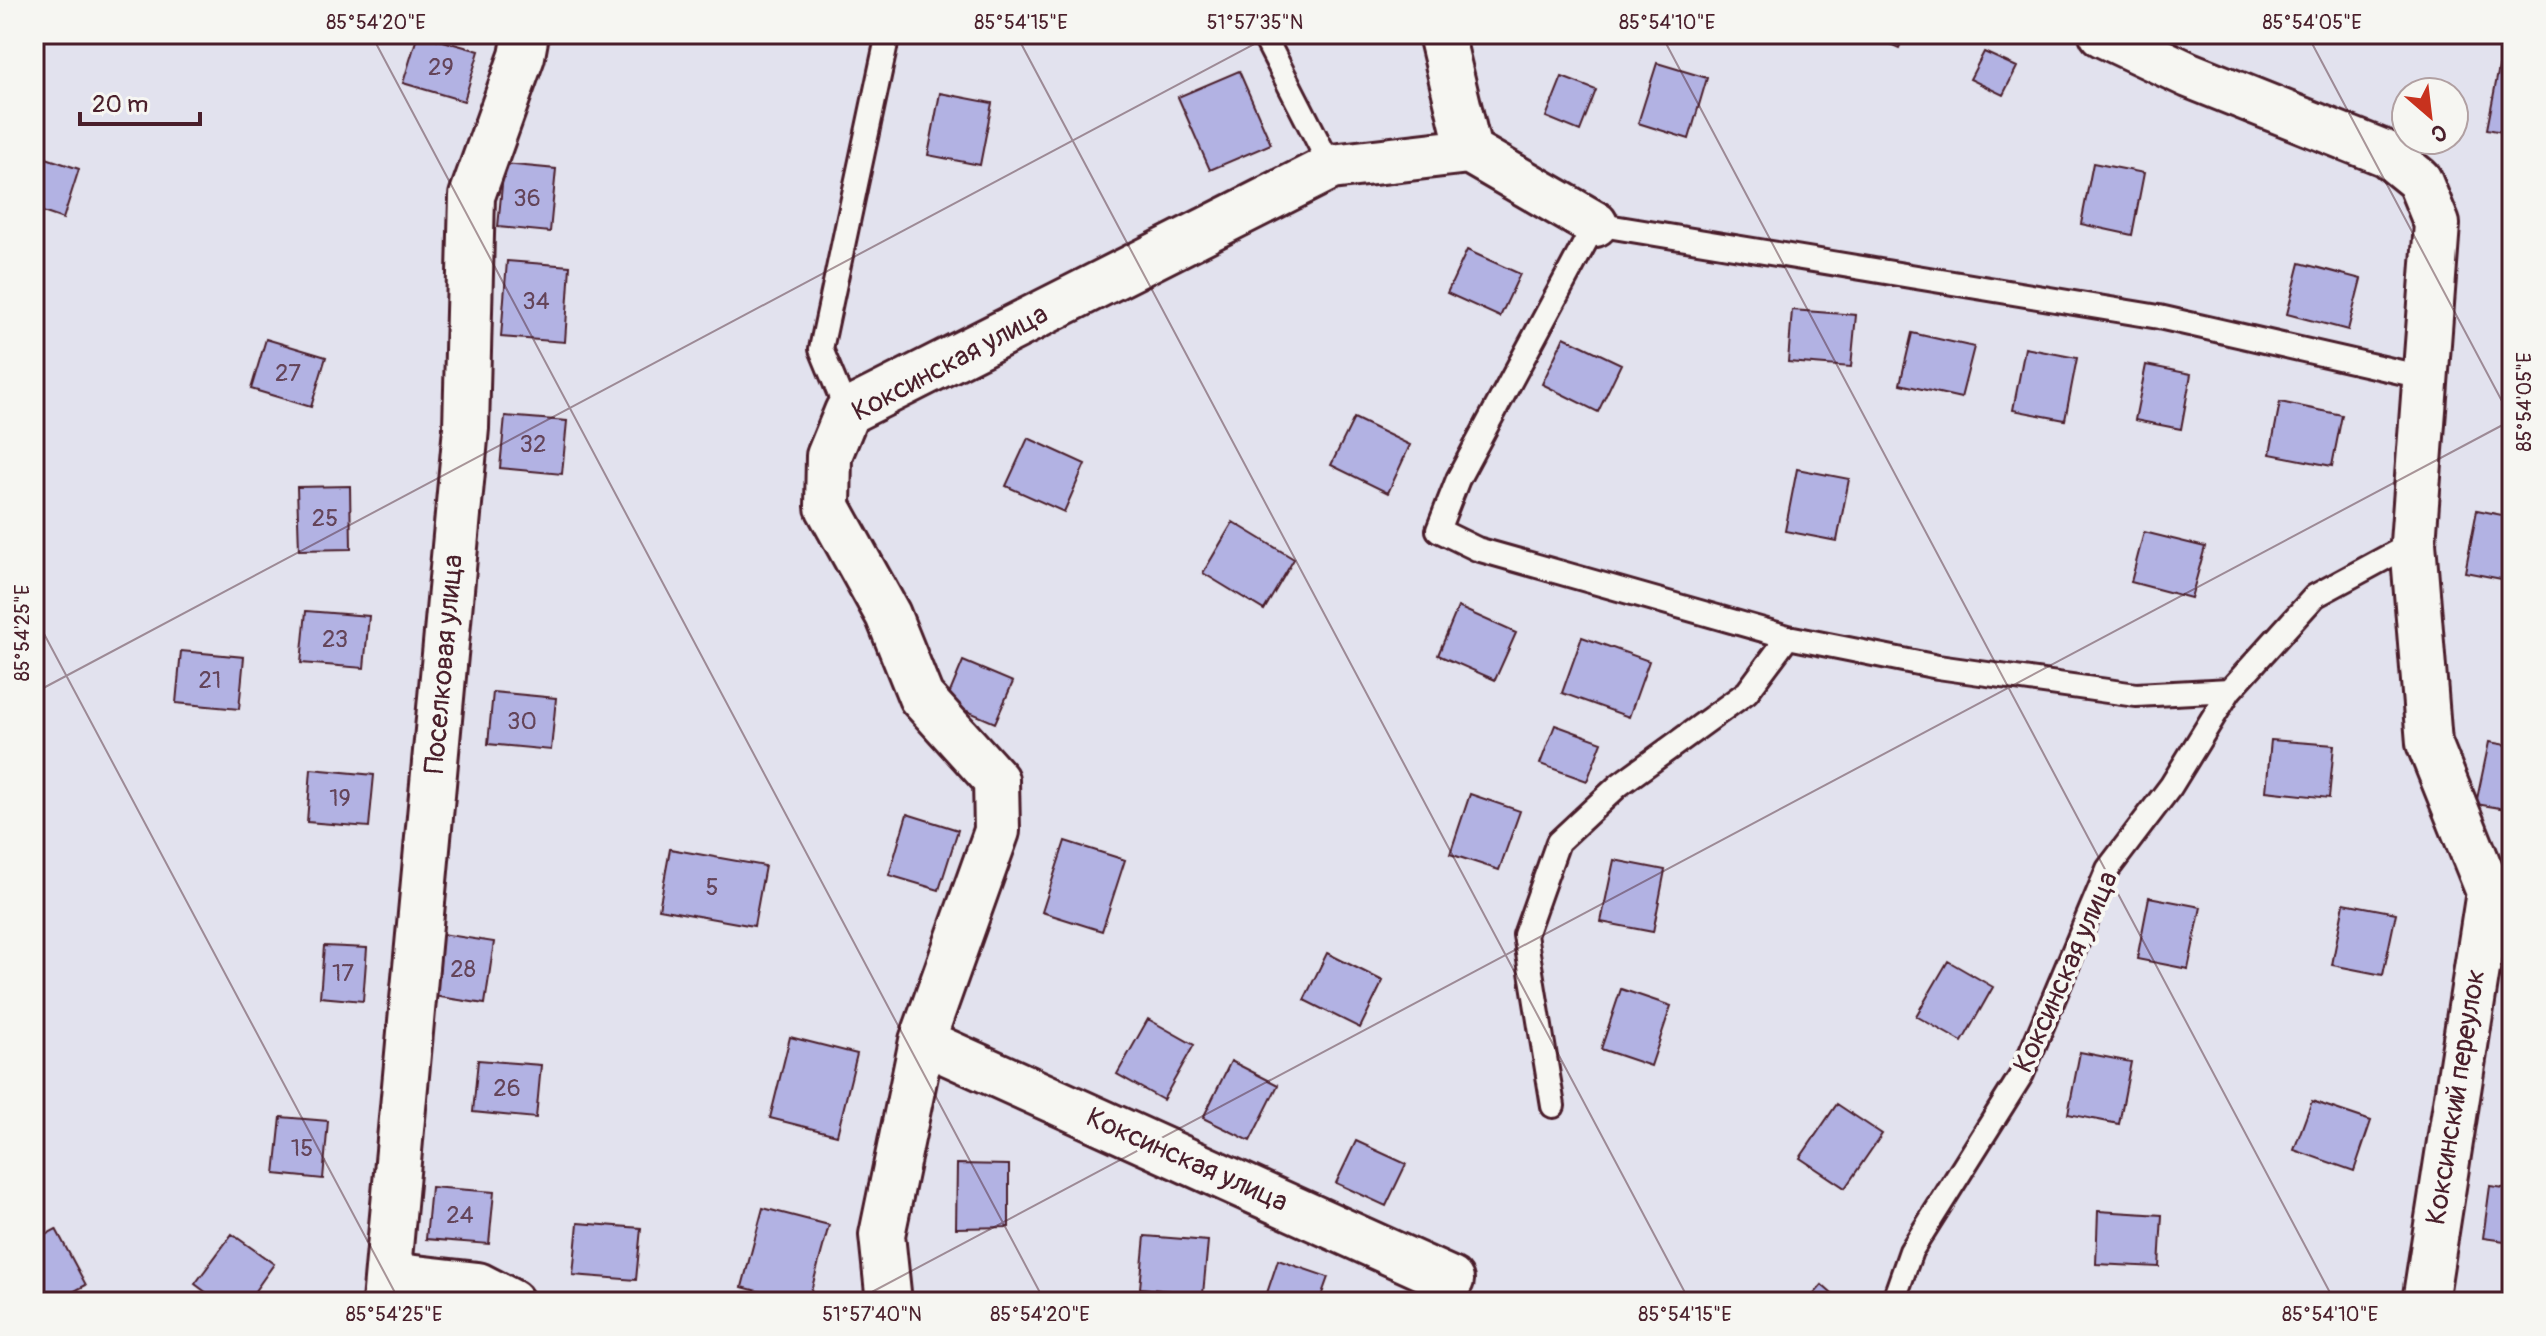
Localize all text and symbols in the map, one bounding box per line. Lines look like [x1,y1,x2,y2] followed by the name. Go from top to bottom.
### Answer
[326,10,426,35] text: 85°54'20"E
[974,10,1068,35] text: 85°54'15"E
[1207,10,1303,35] text: 51°57'35"N
[1619,10,1715,35] text: 85°54'10"E
[2262,10,2362,35] text: 85°54'05"E
[428,53,454,82] house number: 29
[80,76,200,126] scale bar
[2390,76,2470,156] north arrow
[92,90,148,119] text: 20 m
[2426,117,2451,149] text: С
[513,184,541,213] house number: 36
[522,287,550,316] house number: 34
[846,297,1054,429] street label: Коксинская улица
[2512,352,2537,452] text: 85°54'05"E
[275,359,301,388] house number: 27
[520,430,546,459] house number: 32
[312,504,338,533] house number: 25
[417,553,471,775] street label: Поселковая улица
[10,585,35,681] text: 85°54'25"E
[322,625,348,654] house number: 23
[199,666,221,695] house number: 21
[507,707,537,736] house number: 30
[329,784,351,813] house number: 19
[2006,866,2126,1078] street label: Коксинская улица
[705,873,719,902] house number: 5
[450,955,476,984] house number: 28
[332,959,354,988] house number: 17
[2419,967,2493,1227] street label: Коксинский переулок
[493,1074,521,1103] house number: 26
[1081,1100,1293,1220] street label: Коксинская улица
[291,1134,313,1163] house number: 15
[446,1201,474,1230] house number: 24
[346,1302,442,1327] text: 85°54'25"E
[822,1302,922,1327] text: 51°57'40"N
[990,1302,1090,1327] text: 85°54'20"E
[1638,1302,1732,1327] text: 85°54'15"E
[2282,1302,2378,1327] text: 85°54'10"E

